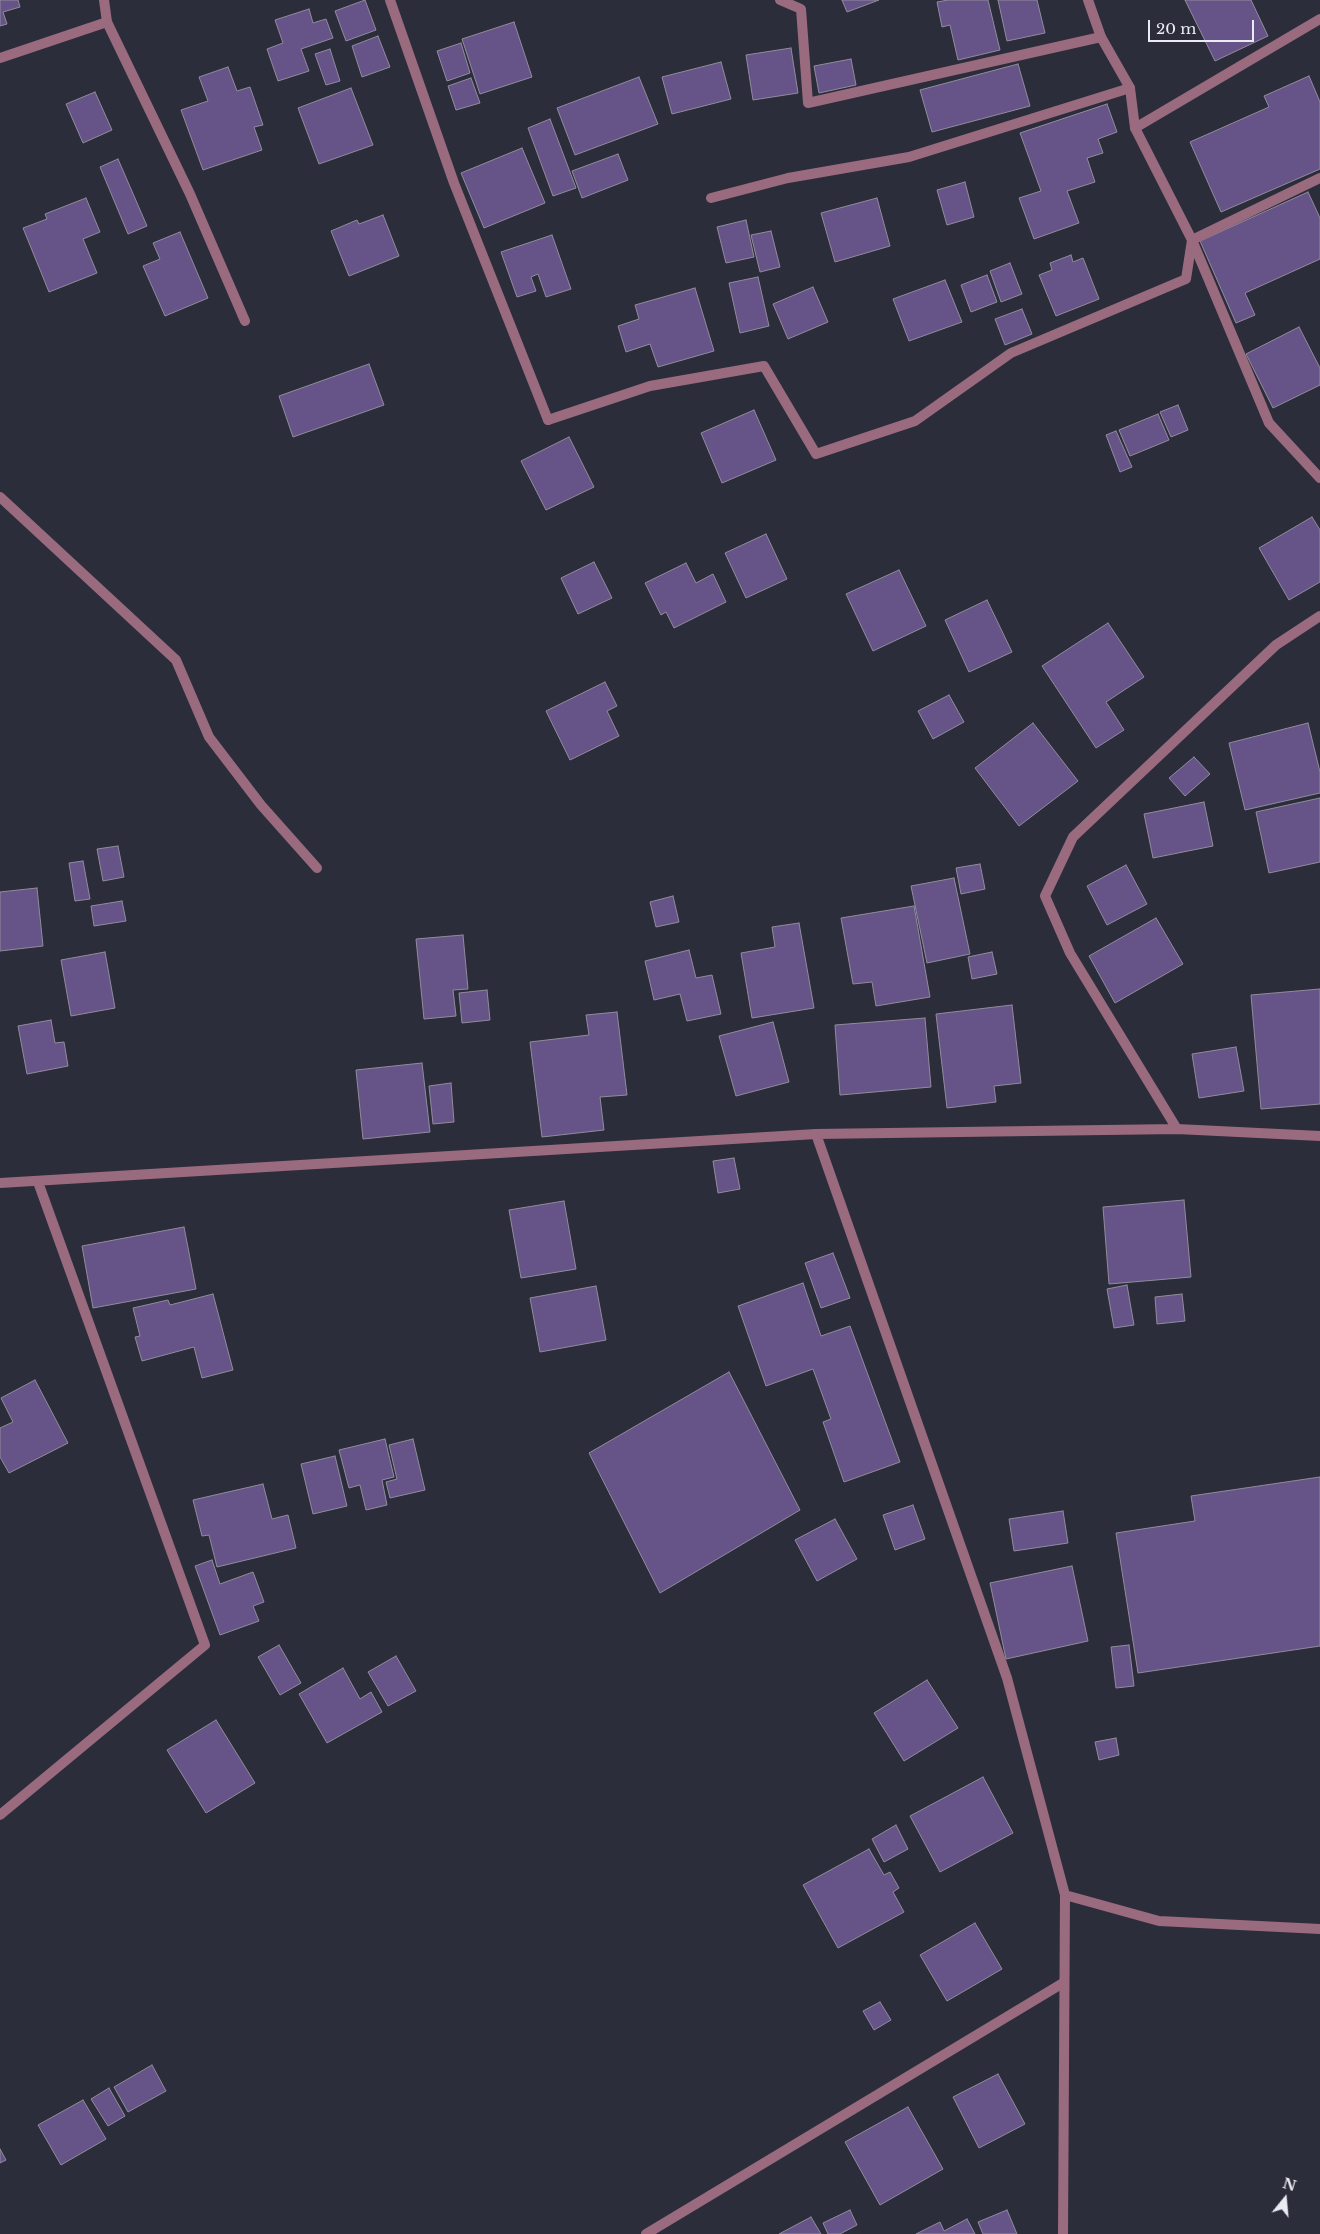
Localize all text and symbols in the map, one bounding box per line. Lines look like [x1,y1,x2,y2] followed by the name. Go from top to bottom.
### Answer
[1150,10,1256,42] scale bar
[1156,19,1196,38] text: 20 m
[1260,2174,1310,2224] north arrow
[1280,2174,1298,2195] text: N

